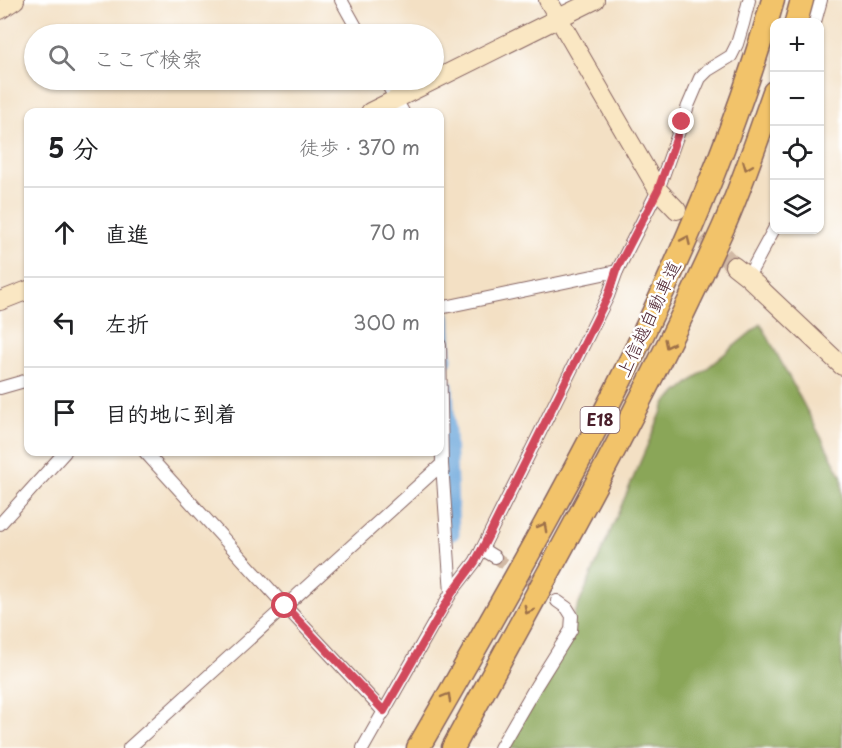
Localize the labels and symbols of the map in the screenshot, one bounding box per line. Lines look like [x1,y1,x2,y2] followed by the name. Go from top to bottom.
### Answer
[668,108,694,134] route end
[742,161,755,171] one-way arrow
[679,235,691,246] one-way arrow
[609,256,687,381] street label: 上信越自動車道
[663,338,675,349] one-way arrow
[580,407,620,433] road number: E18
[535,523,547,533] one-way arrow
[271,592,297,618] route start
[524,603,535,614] one-way arrow
[440,693,452,703] one-way arrow

